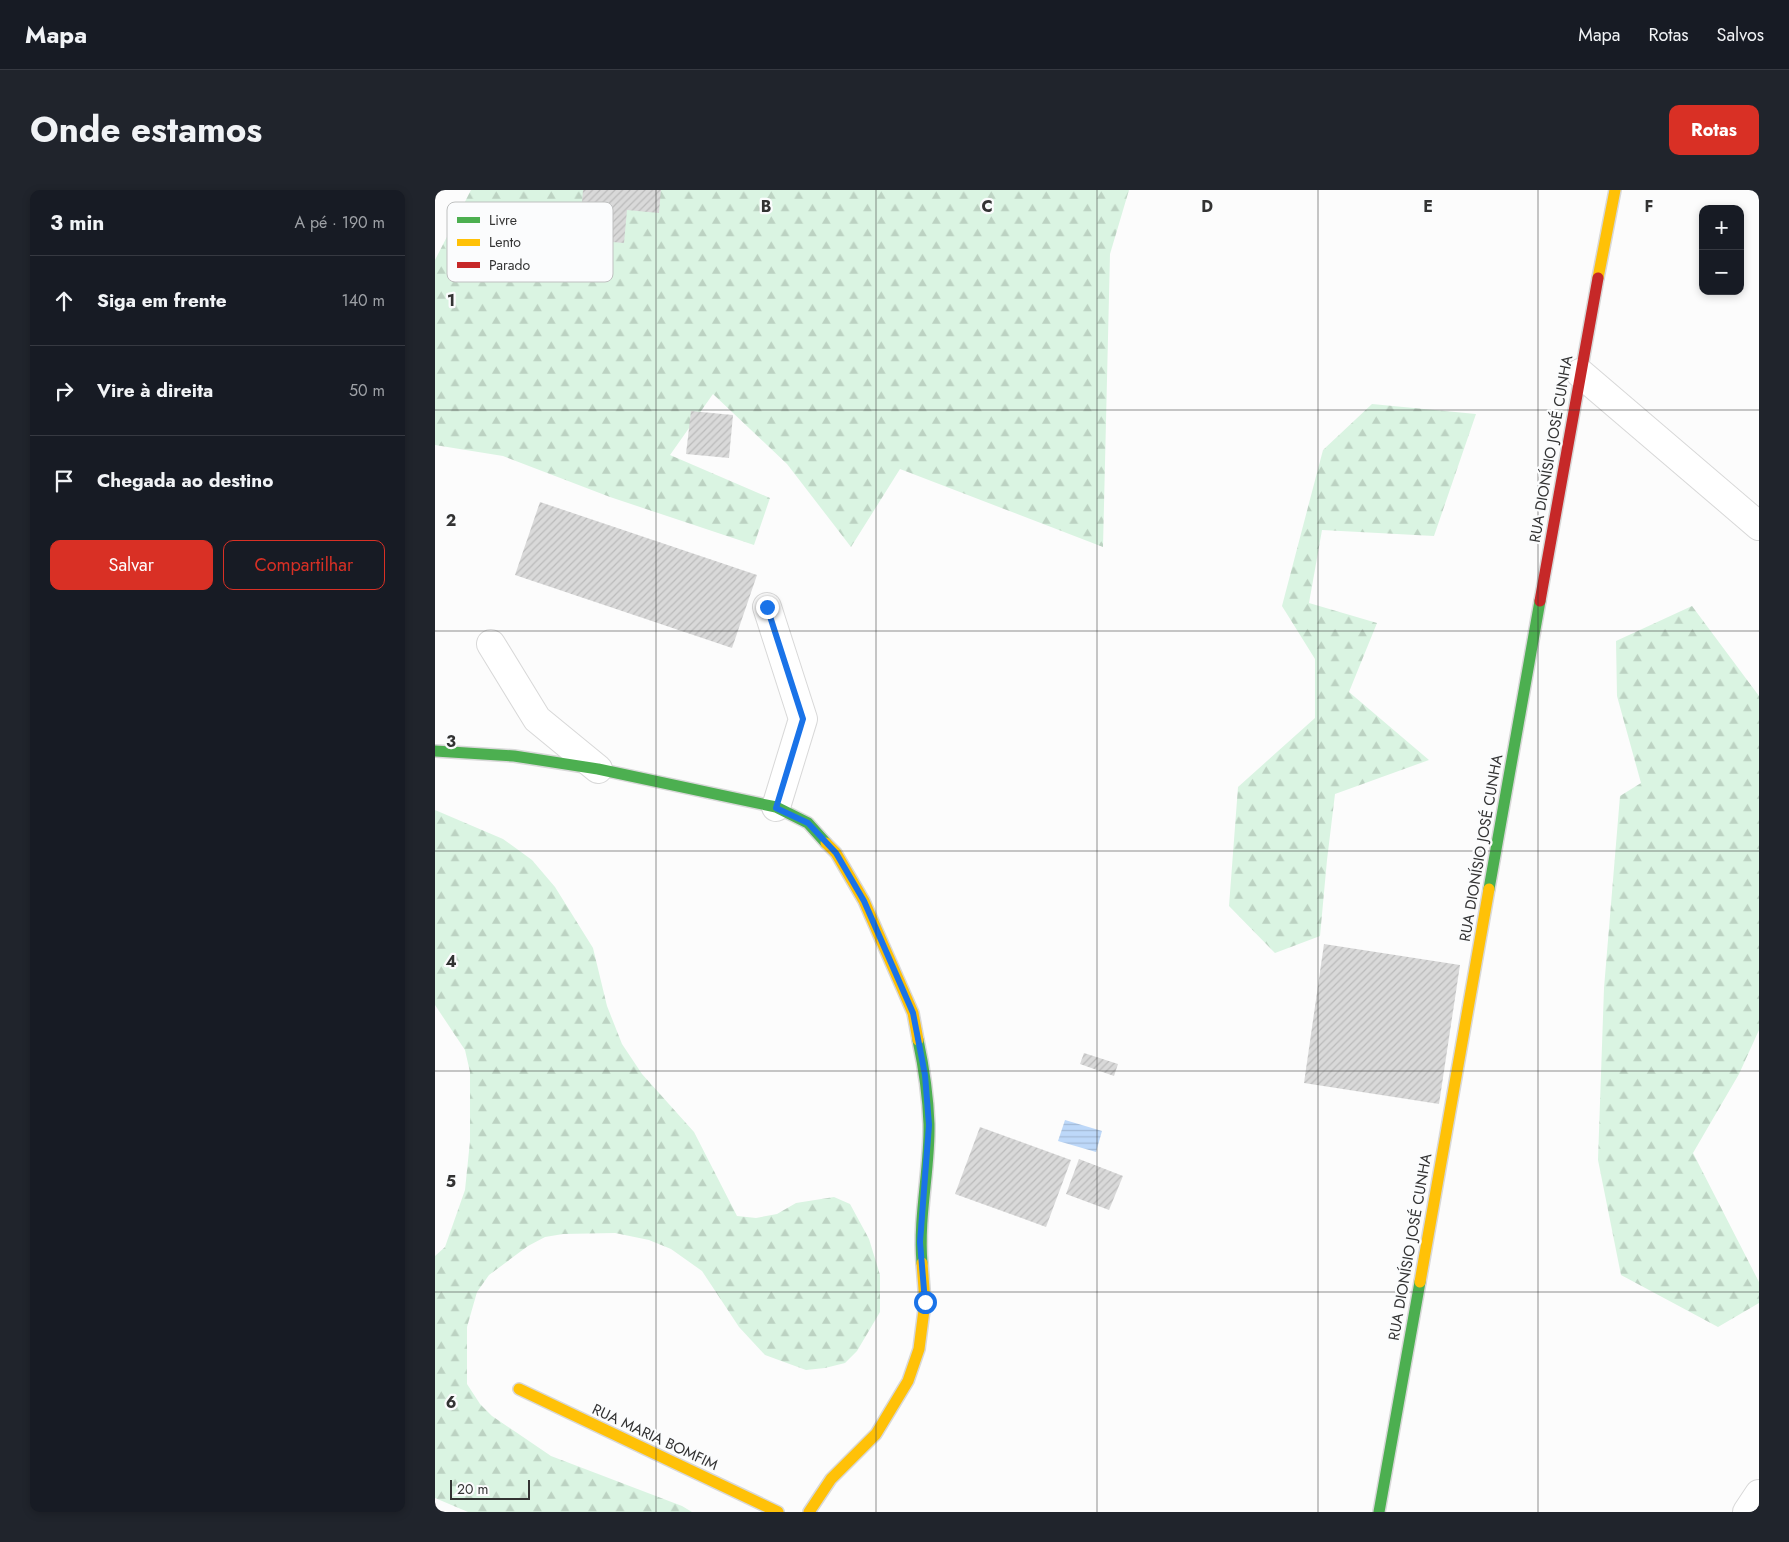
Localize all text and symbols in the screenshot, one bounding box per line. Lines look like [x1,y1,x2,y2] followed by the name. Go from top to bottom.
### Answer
[25,17,87,52] text: Mapa
[1578,22,1620,48] text: Mapa
[1648,22,1689,48] text: Rotas
[1717,22,1764,48] text: Salvos
[30,105,262,155] text: Onde estamos
[1669,105,1759,155] button: Rotas
[761,195,771,218] text: B
[981,195,993,218] text: C
[1201,195,1213,218] text: D
[1423,195,1433,218] text: E
[1645,195,1653,218] text: F
[447,202,613,282] legend
[1699,205,1744,295] map controls
[1699,205,1744,250] button: +
[50,208,104,238] text: 3 min
[489,210,517,230] text: Livre
[295,211,385,234] text: A pé · 190 m
[489,232,521,252] text: Lento
[1699,250,1744,295] button: −
[489,255,531,275] text: Parado
[50,287,78,315] icon: ahead
[97,287,227,314] text: Siga em frente
[342,289,385,312] text: 140 m
[447,289,455,312] text: 1
[1524,354,1578,544] street label: RUA DIONÍSIO JOSÉ CUNHA
[50,377,78,405] icon: right
[97,377,213,404] text: Vire à direita
[349,379,385,402] text: 50 m
[50,467,78,495] icon: arrive
[97,467,273,494] text: Chegada ao destino
[446,509,456,532] text: 2
[50,540,213,590] button: Salvar
[223,540,385,590] button: Compartilhar
[756,596,779,619] route end
[446,730,456,753] text: 3
[1454,753,1508,943] street label: RUA DIONÍSIO JOSÉ CUNHA
[445,950,457,973] text: 4
[1383,1152,1437,1342] street label: RUA DIONÍSIO JOSÉ CUNHA
[446,1170,456,1193] text: 5
[914,1291,937,1314] route start
[446,1391,456,1414] text: 6
[589,1398,721,1476] street label: RUA MARIA BOMFIM
[450,1477,530,1500] scale bar
[457,1479,489,1499] text: 20 m

